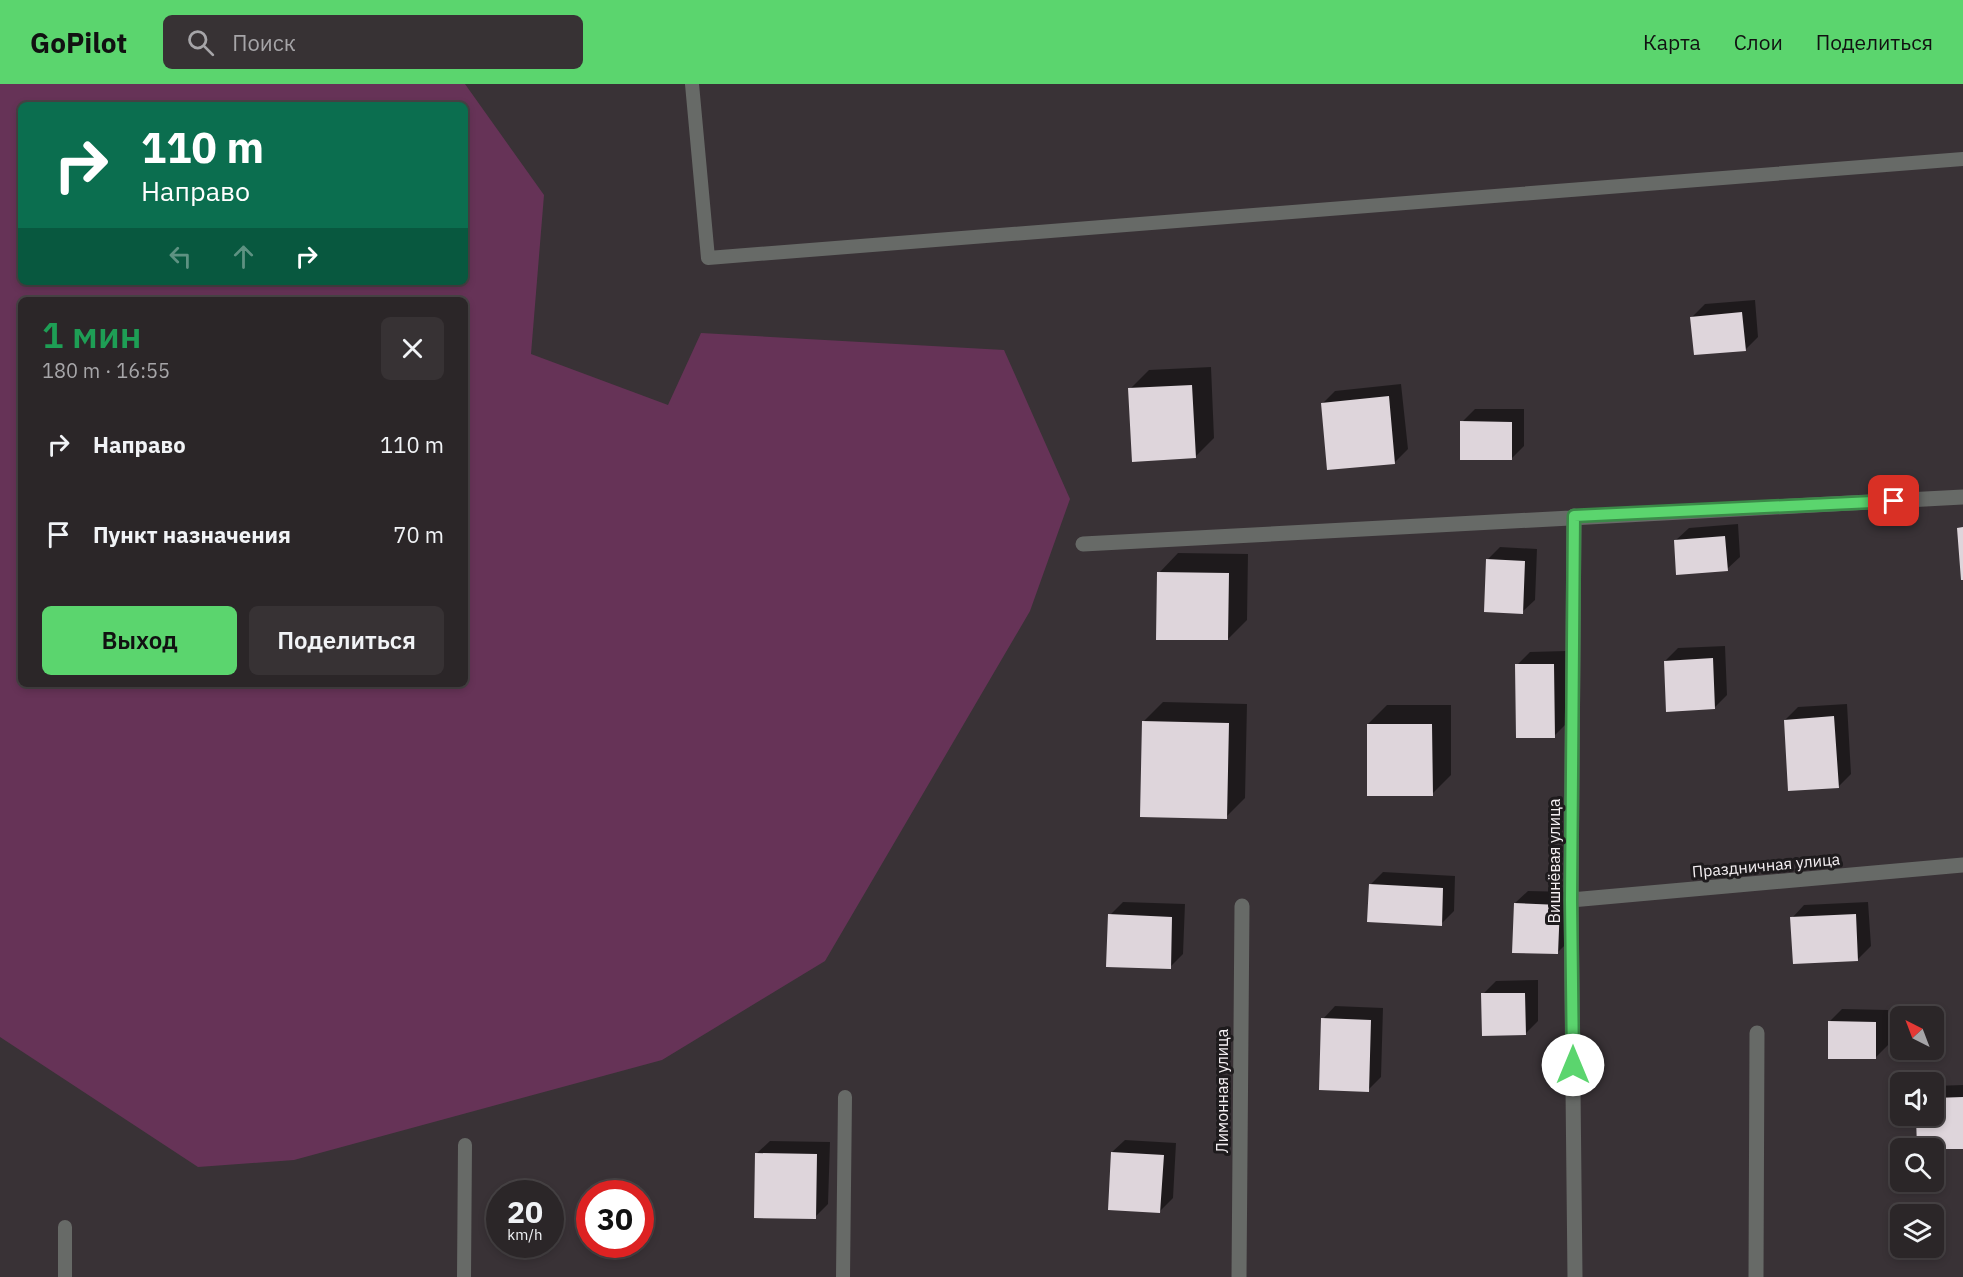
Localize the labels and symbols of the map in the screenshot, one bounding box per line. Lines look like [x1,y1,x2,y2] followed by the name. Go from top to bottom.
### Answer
[1868,475,1919,526] pin
[1544,798,1564,923] street label: Вишнёвая улица
[1691,849,1841,881] street label: Праздничная улица
[1890,1006,1944,1060] north arrow
[1212,1028,1232,1153] street label: Лимонная улица
[1541,1033,1605,1097] position arrow
[576,1180,654,1258] speed limit sign: 30

